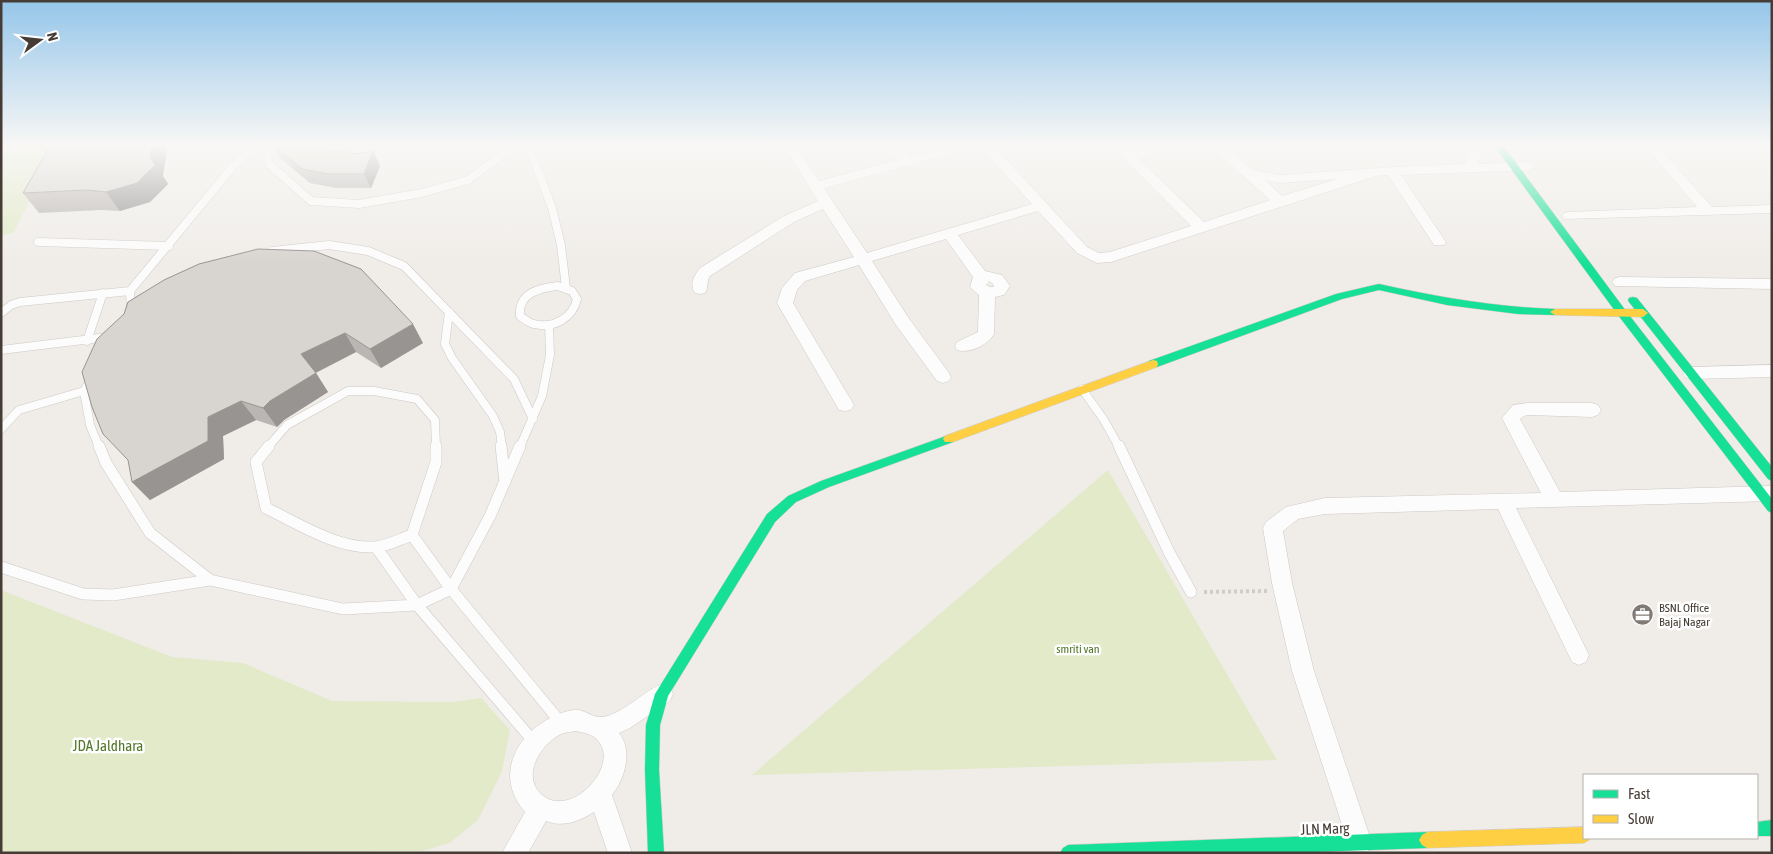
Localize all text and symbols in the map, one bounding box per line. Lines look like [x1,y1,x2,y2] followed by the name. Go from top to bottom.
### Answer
[15,15,65,65] north arrow
[44,31,61,43] text: N
[1659,601,1710,629] place label: BSNL Office Bajaj Nagar
[1631,603,1655,627] office icon: BSNL Office Bajaj Nagar
[1056,642,1100,656] park label: smriti van
[73,737,143,754] park label: JDA Jaldhara
[1583,774,1758,839] legend
[1628,785,1650,802] text: Fast
[1628,810,1654,827] text: Slow
[1300,819,1350,838] street label: JLN Marg

